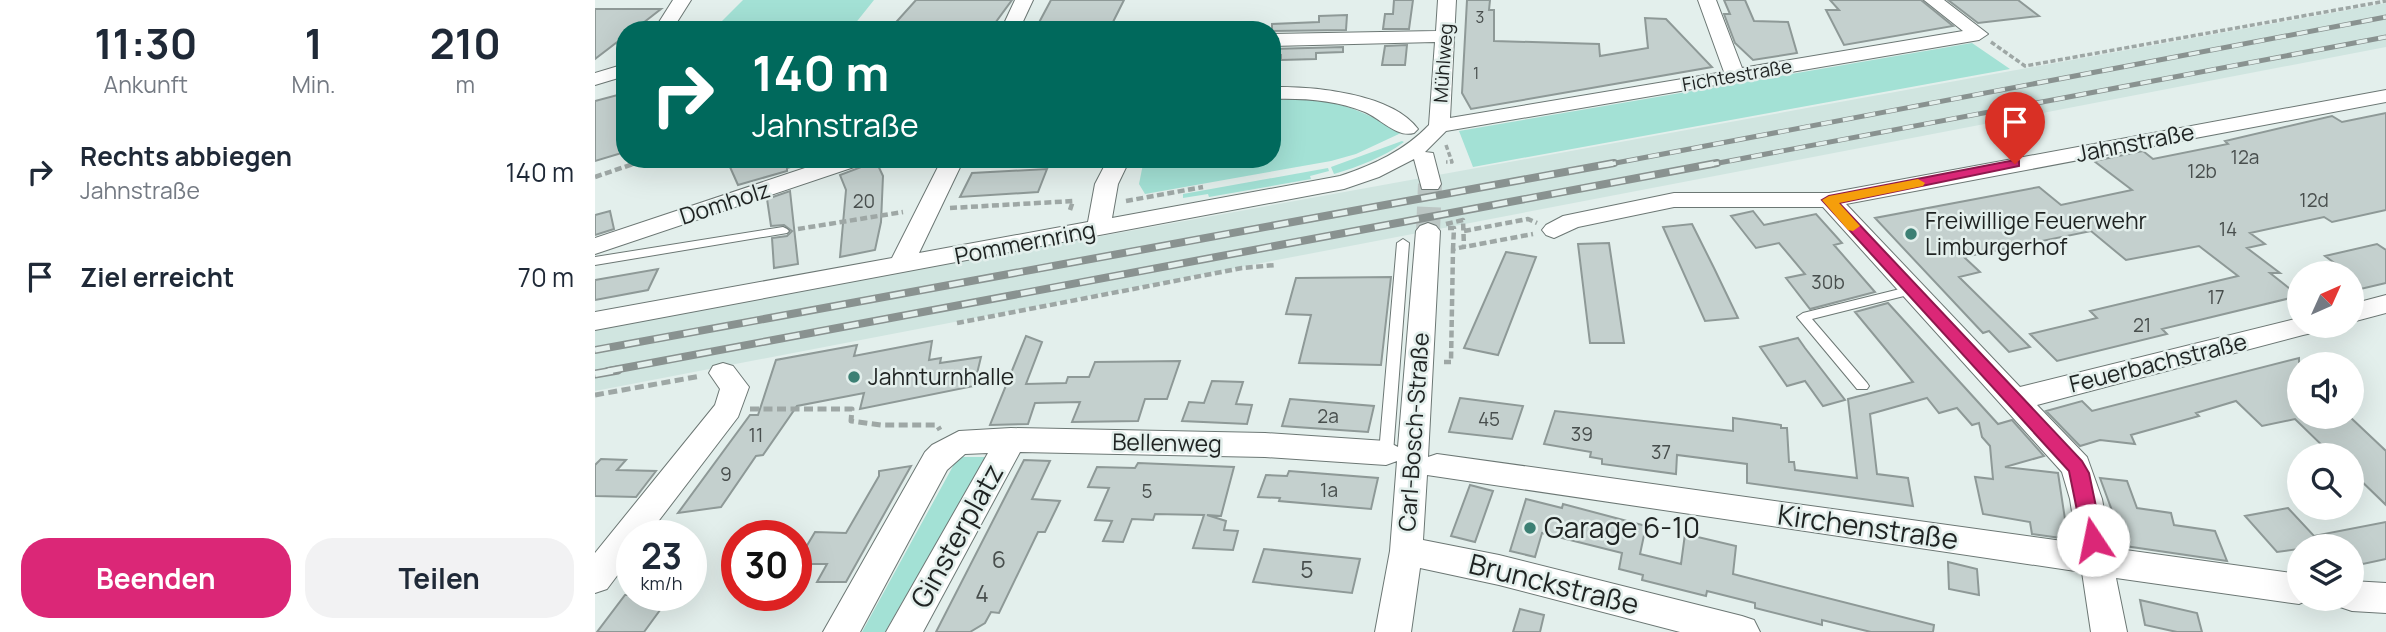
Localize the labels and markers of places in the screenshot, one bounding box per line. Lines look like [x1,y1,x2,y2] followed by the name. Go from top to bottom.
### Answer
[1985,92,2045,164] pin
[1925,204,2147,262] place label: Freiwillige Feuerwehr Limburgerhof
[1903,226,1919,242] marker: Freiwillige Feuerwehr Limburgerhof
[868,360,1014,392] place label: Jahnturnhalle
[846,369,862,385] marker: Jahnturnhalle
[1544,508,1700,546] place label: Garage 6-10
[1522,520,1538,536] marker: Garage 6-10

